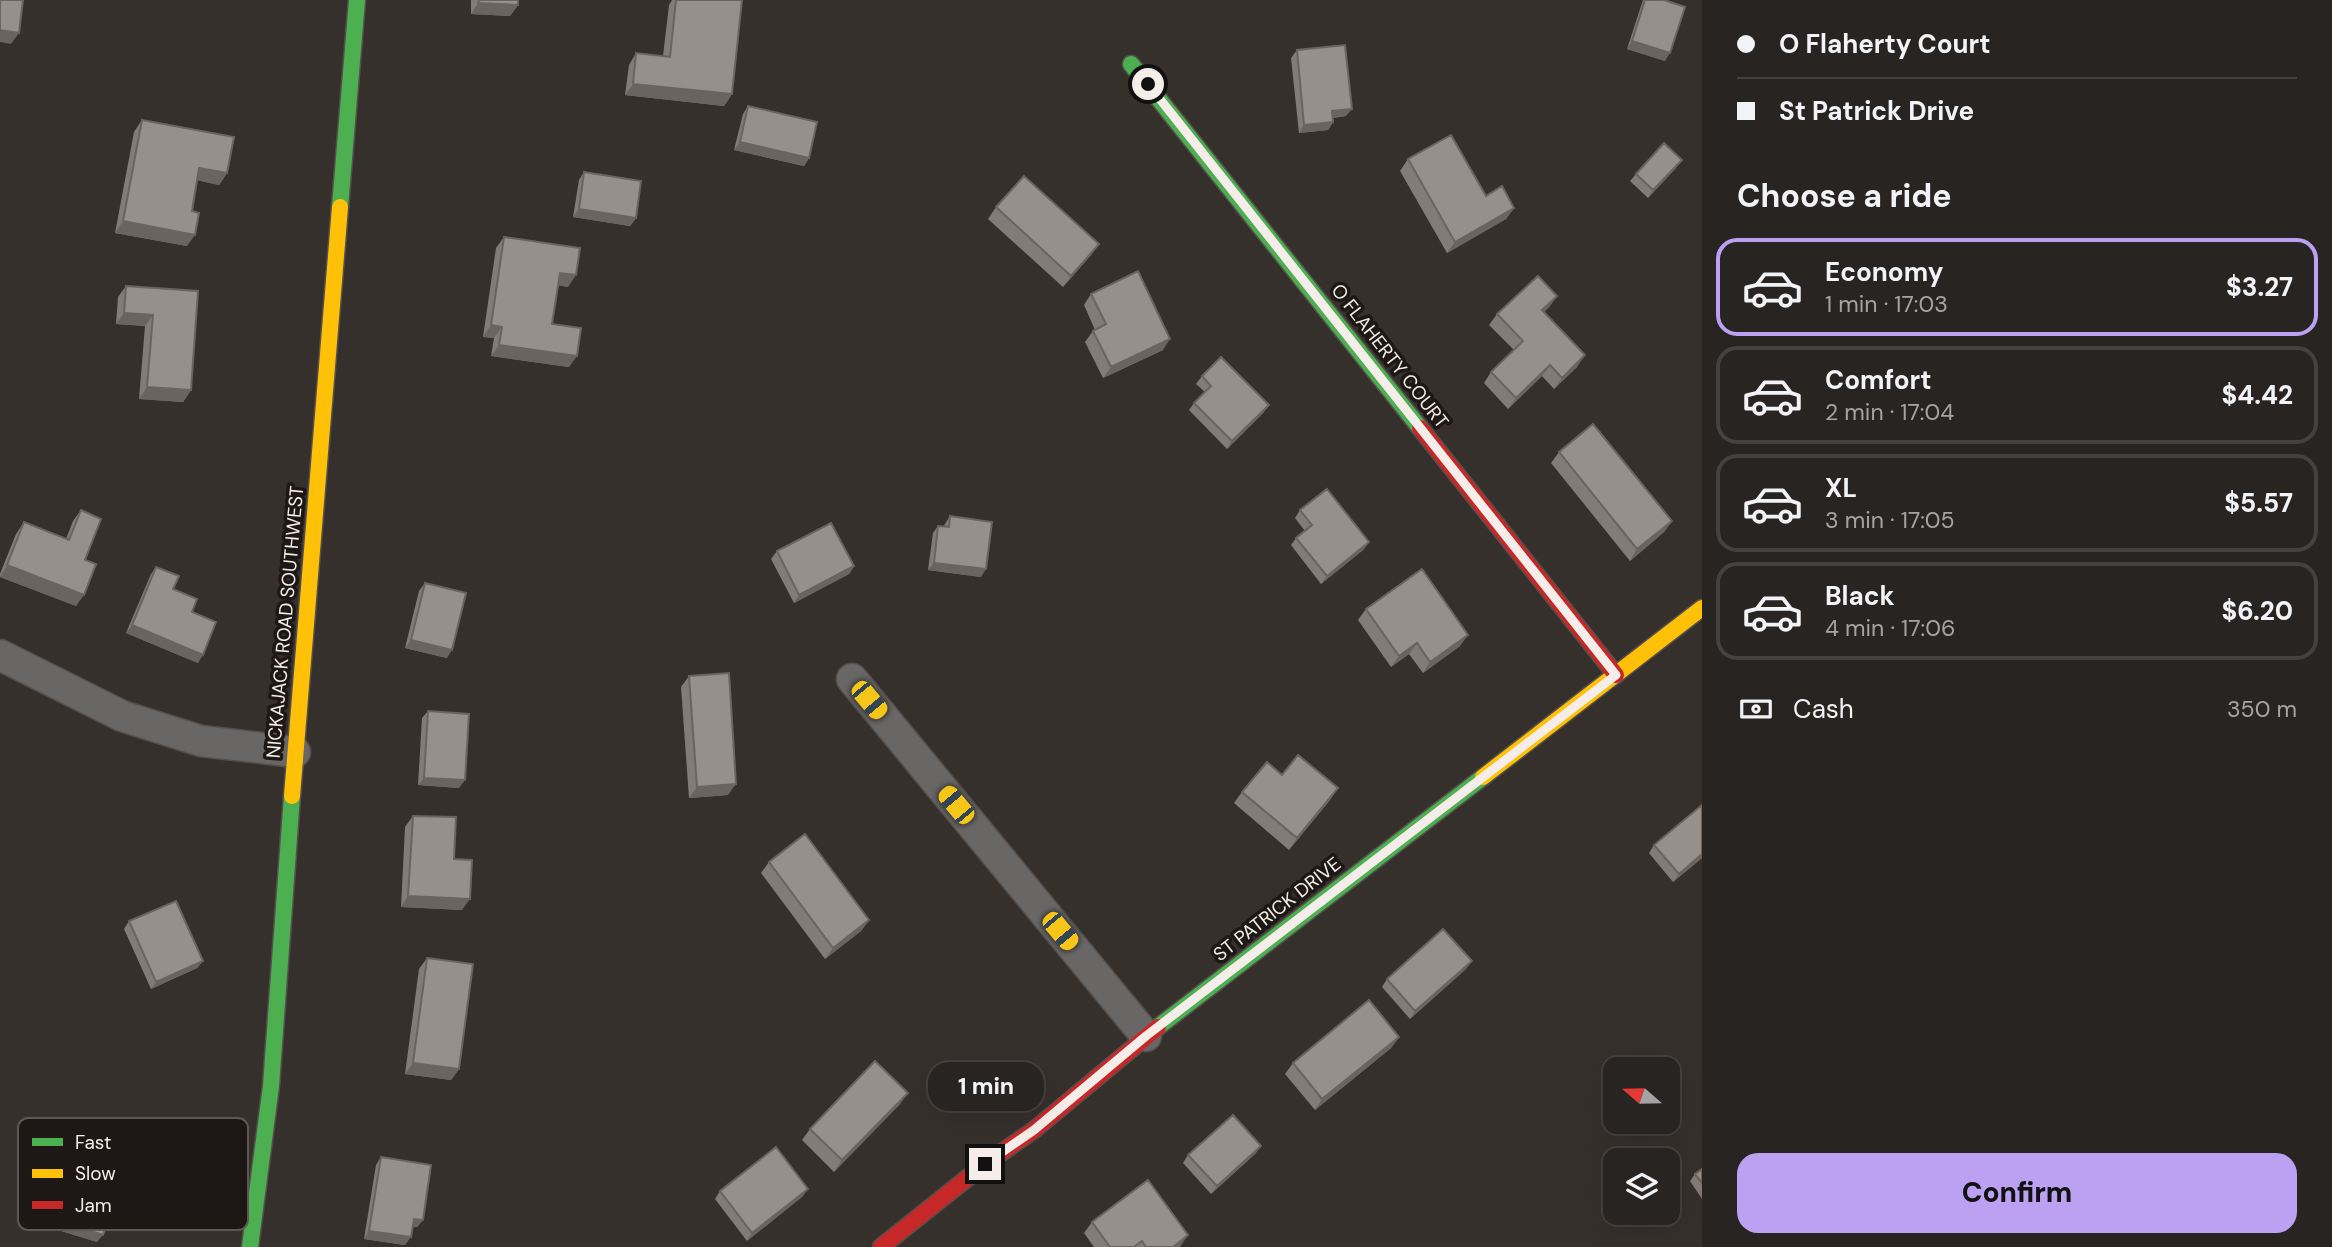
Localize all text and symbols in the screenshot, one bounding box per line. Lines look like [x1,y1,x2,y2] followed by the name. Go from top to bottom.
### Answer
[1779,27,1991,61] text: O Flaherty Court
[1132,68,1164,100] route start
[1779,94,1974,128] text: St Patrick Drive
[1737,175,1952,217] text: Choose a ride
[1825,255,1943,289] text: Economy
[1741,256,1804,319] icon: car
[2226,270,2293,304] text: $3.27
[1326,279,1455,434] street label: O FLAHERTY COURT
[1825,289,1948,319] text: 1 min · 17:03
[1825,363,1931,397] text: Comfort
[1741,364,1804,427] icon: car
[2221,378,2293,412] text: $4.42
[1825,397,1954,427] text: 2 min · 17:04
[1825,471,1857,505] text: XL
[1741,472,1804,535] icon: car
[261,484,309,759] street label: NICKAJACK ROAD SOUTHWEST
[2224,486,2293,520] text: $5.57
[1825,505,1955,535] text: 3 min · 17:05
[1825,579,1895,613] text: Black
[1741,580,1804,643] icon: car
[2222,594,2293,628] text: $6.20
[1825,613,1955,643] text: 4 min · 17:06
[848,677,891,723] car
[1737,690,1775,728] icon: cash
[1793,692,1854,726] text: Cash
[2227,694,2297,724] text: 350 m
[935,782,978,828] car
[1208,851,1346,967] street label: ST PATRICK DRIVE
[1039,908,1082,954] car
[1603,1057,1680,1134] north arrow
[1603,1057,1680,1225] map controls
[927,1062,1043,1112] callout: 1 min
[958,1071,1014,1101] text: 1 min
[18,1118,248,1230] legend
[75,1130,111,1155] text: Fast
[969,1148,1001,1180] route end
[1603,1148,1680,1225] button: layers
[1737,1153,2297,1233] button: Confirm
[75,1161,116,1186] text: Slow
[75,1193,112,1218] text: Jam

